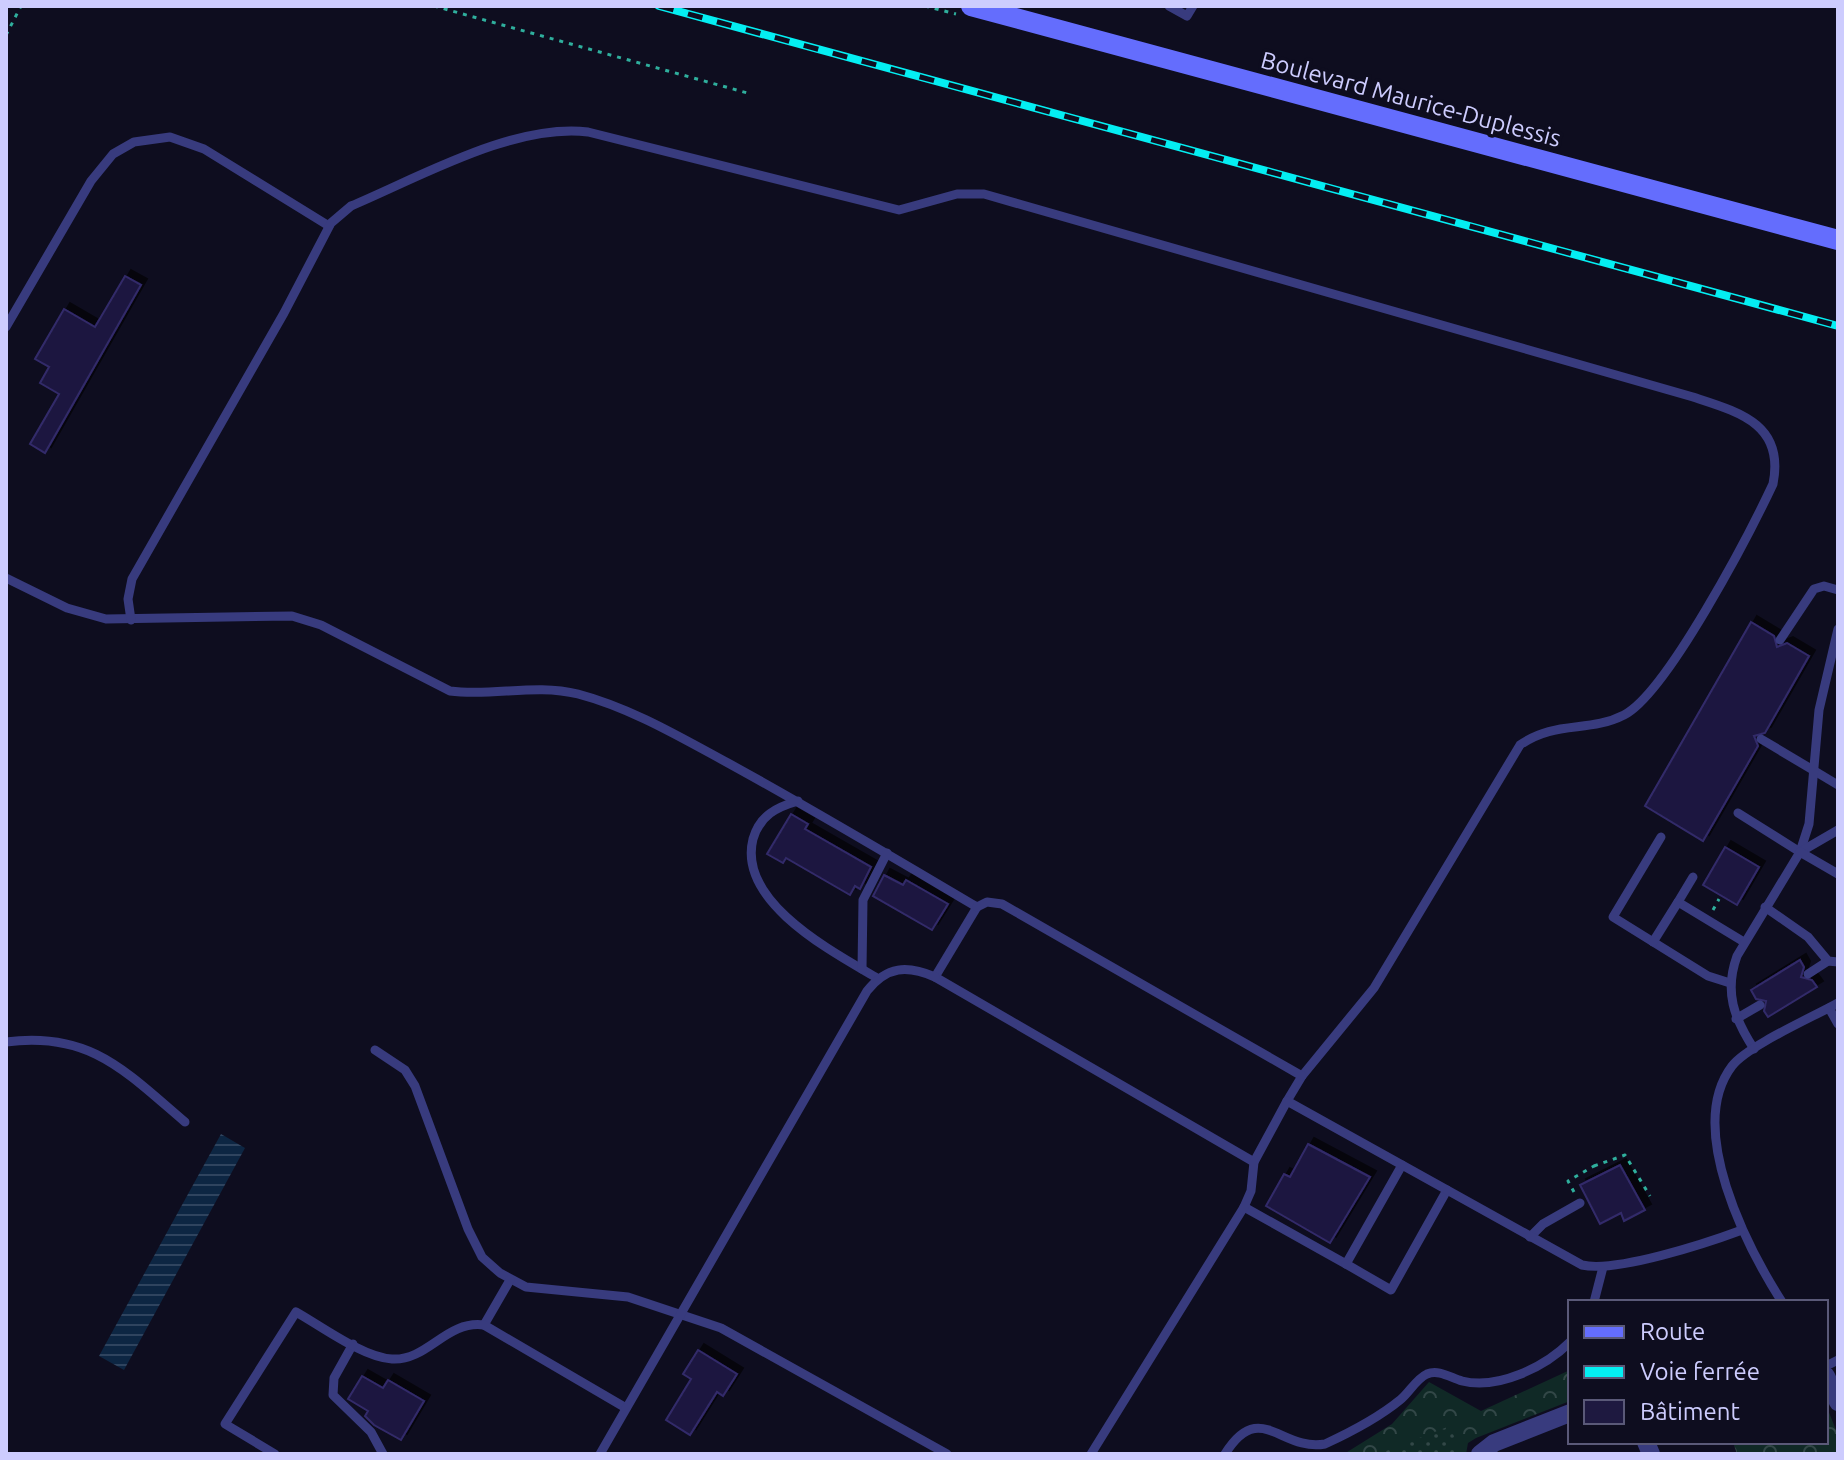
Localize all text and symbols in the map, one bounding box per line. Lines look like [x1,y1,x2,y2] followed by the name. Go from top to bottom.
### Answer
[1258,46,1564,152] street label: Boulevard Maurice-Duplessis
[1568,1300,1828,1444] legend
[1640,1318,1705,1345] text: Route
[1640,1358,1760,1385] text: Voie ferrée
[1640,1398,1741,1425] text: Bâtiment

